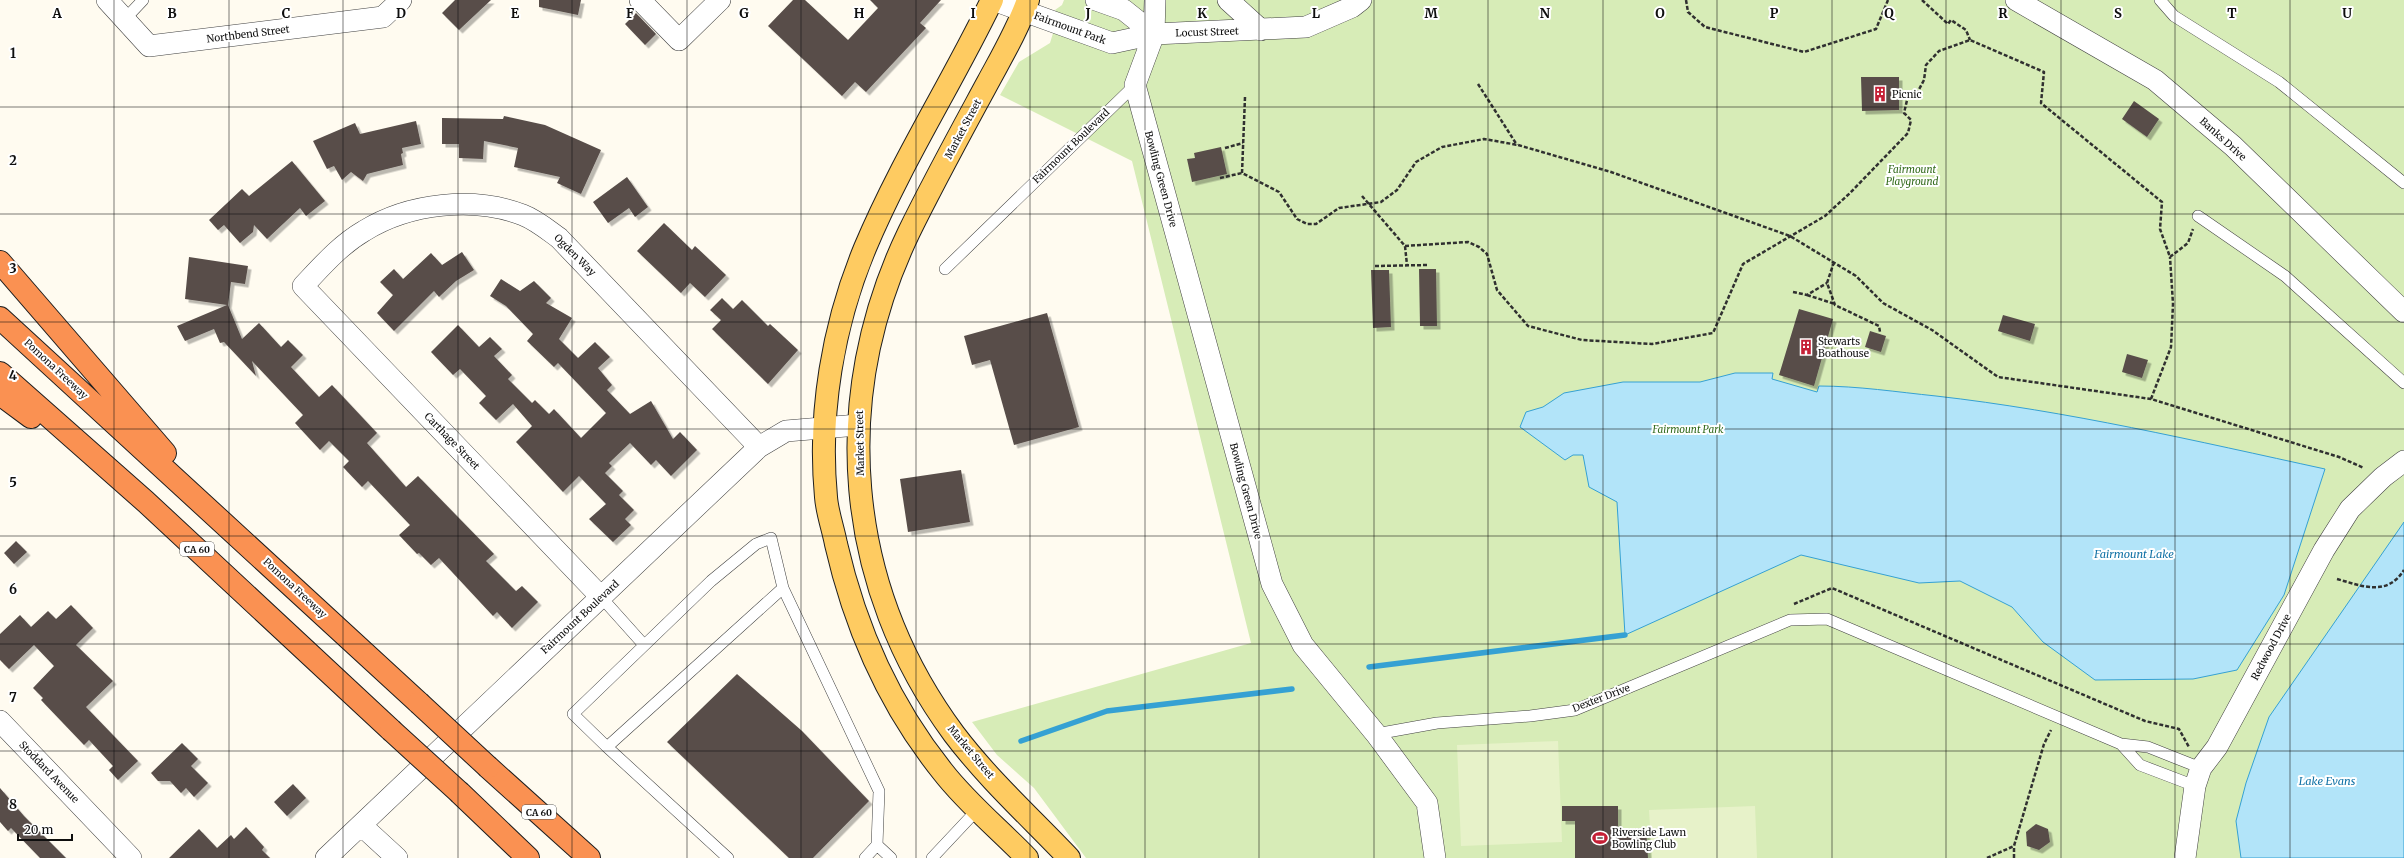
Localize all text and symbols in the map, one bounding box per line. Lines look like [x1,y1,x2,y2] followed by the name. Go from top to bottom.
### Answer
[51,5,62,22] text: A
[167,5,177,22] text: B
[282,5,291,22] text: C
[396,5,406,22] text: D
[511,5,520,22] text: E
[626,5,634,22] text: F
[739,5,749,22] text: G
[854,5,865,22] text: H
[970,5,976,22] text: I
[1084,5,1091,22] text: J
[1197,5,1207,22] text: K
[1312,5,1321,22] text: L
[1424,5,1438,22] text: M
[1540,5,1551,22] text: N
[1655,5,1665,22] text: O
[1770,5,1779,22] text: P
[1884,5,1895,22] text: Q
[1998,5,2008,22] text: R
[2114,5,2122,22] text: S
[2227,5,2237,22] text: T
[2342,5,2352,22] text: U
[1032,9,1108,47] street label: Fairmount Park
[206,22,290,46] street label: Northbend Street
[1175,24,1239,40] street label: Locust Street
[10,45,16,62] text: 1
[1871,85,1889,103] building icon: Picnic
[1892,88,1922,101] place label: Picnic
[942,97,984,161] street label: Market Street
[1030,106,1112,186] street label: Fairmount Boulevard
[2197,115,2249,163] street label: Banks Drive
[1142,129,1180,229] street label: Bowling Green Drive
[9,152,17,169] text: 2
[1886,163,1938,188] park label: Fairmount Playground
[551,231,599,279] street label: Ogden Way
[9,260,17,277] text: 3
[1818,335,1869,360] place label: Stewarts Boathouse
[21,336,91,402] street label: Pomona Freeway
[1797,338,1815,356] building icon: Stewarts Boathouse
[9,367,18,384] text: 4
[421,410,483,472] street label: Carthage Street
[853,410,867,476] street label: Market Street
[1651,423,1724,436] park label: Fairmount Park
[1227,441,1265,541] street label: Bowling Green Drive
[9,474,17,491] text: 5
[180,542,214,556] road number: CA 60
[2093,547,2174,561] water label: Fairmount Lake
[260,555,330,621] street label: Pomona Freeway
[538,577,622,657] street label: Fairmount Boulevard
[9,581,17,598] text: 6
[2248,612,2294,682] street label: Redwood Drive
[1570,681,1632,715] street label: Dexter Drive
[9,689,17,706] text: 7
[945,723,997,781] street label: Market Street
[16,738,82,806] street label: Stoddard Avenue
[2299,774,2356,788] water label: Lake Evans
[9,796,17,813] text: 8
[522,805,556,819] road number: CA 60
[18,816,72,842] scale bar
[24,822,53,837] text: 20 m
[1612,826,1686,851] place label: Riverside Lawn Bowling Club
[1591,829,1609,847] sports icon: Riverside Lawn Bowling Club

